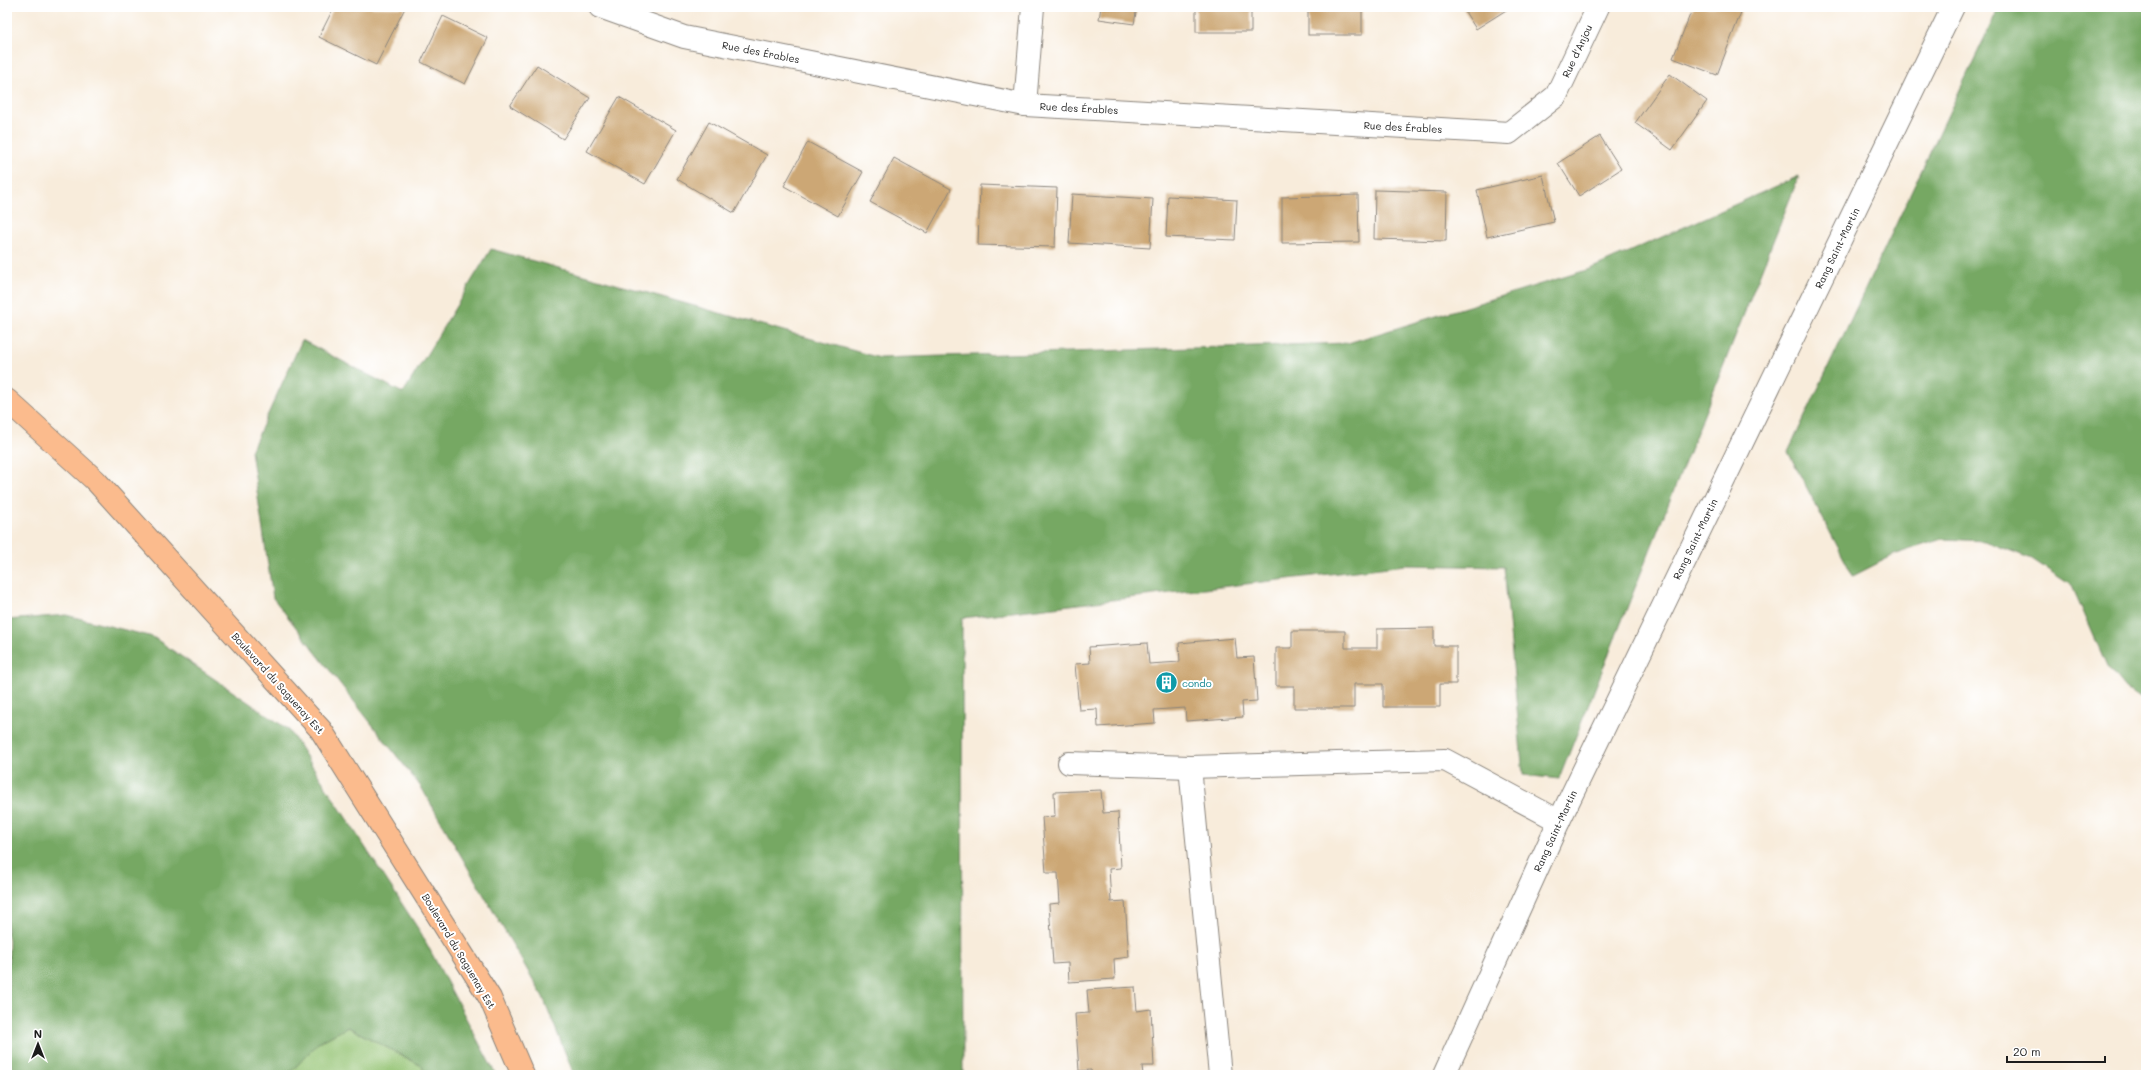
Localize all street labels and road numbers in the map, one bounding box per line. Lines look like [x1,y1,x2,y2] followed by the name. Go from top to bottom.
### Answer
[1559,22,1595,80] street label: Rue d'Anjou
[721,38,801,66] street label: Rue des Érables
[1039,99,1119,117] street label: Rue des Érables
[1363,118,1443,136] street label: Rue des Érables
[1811,205,1863,291] street label: Rang Saint-Martin
[1669,496,1721,582] street label: Rang Saint-Martin
[229,629,327,737] street label: Boulevard du Saguenay Est
[1530,788,1580,874] street label: Rang Saint-Martin
[419,891,499,1011] street label: Boulevard du Saguenay Est

